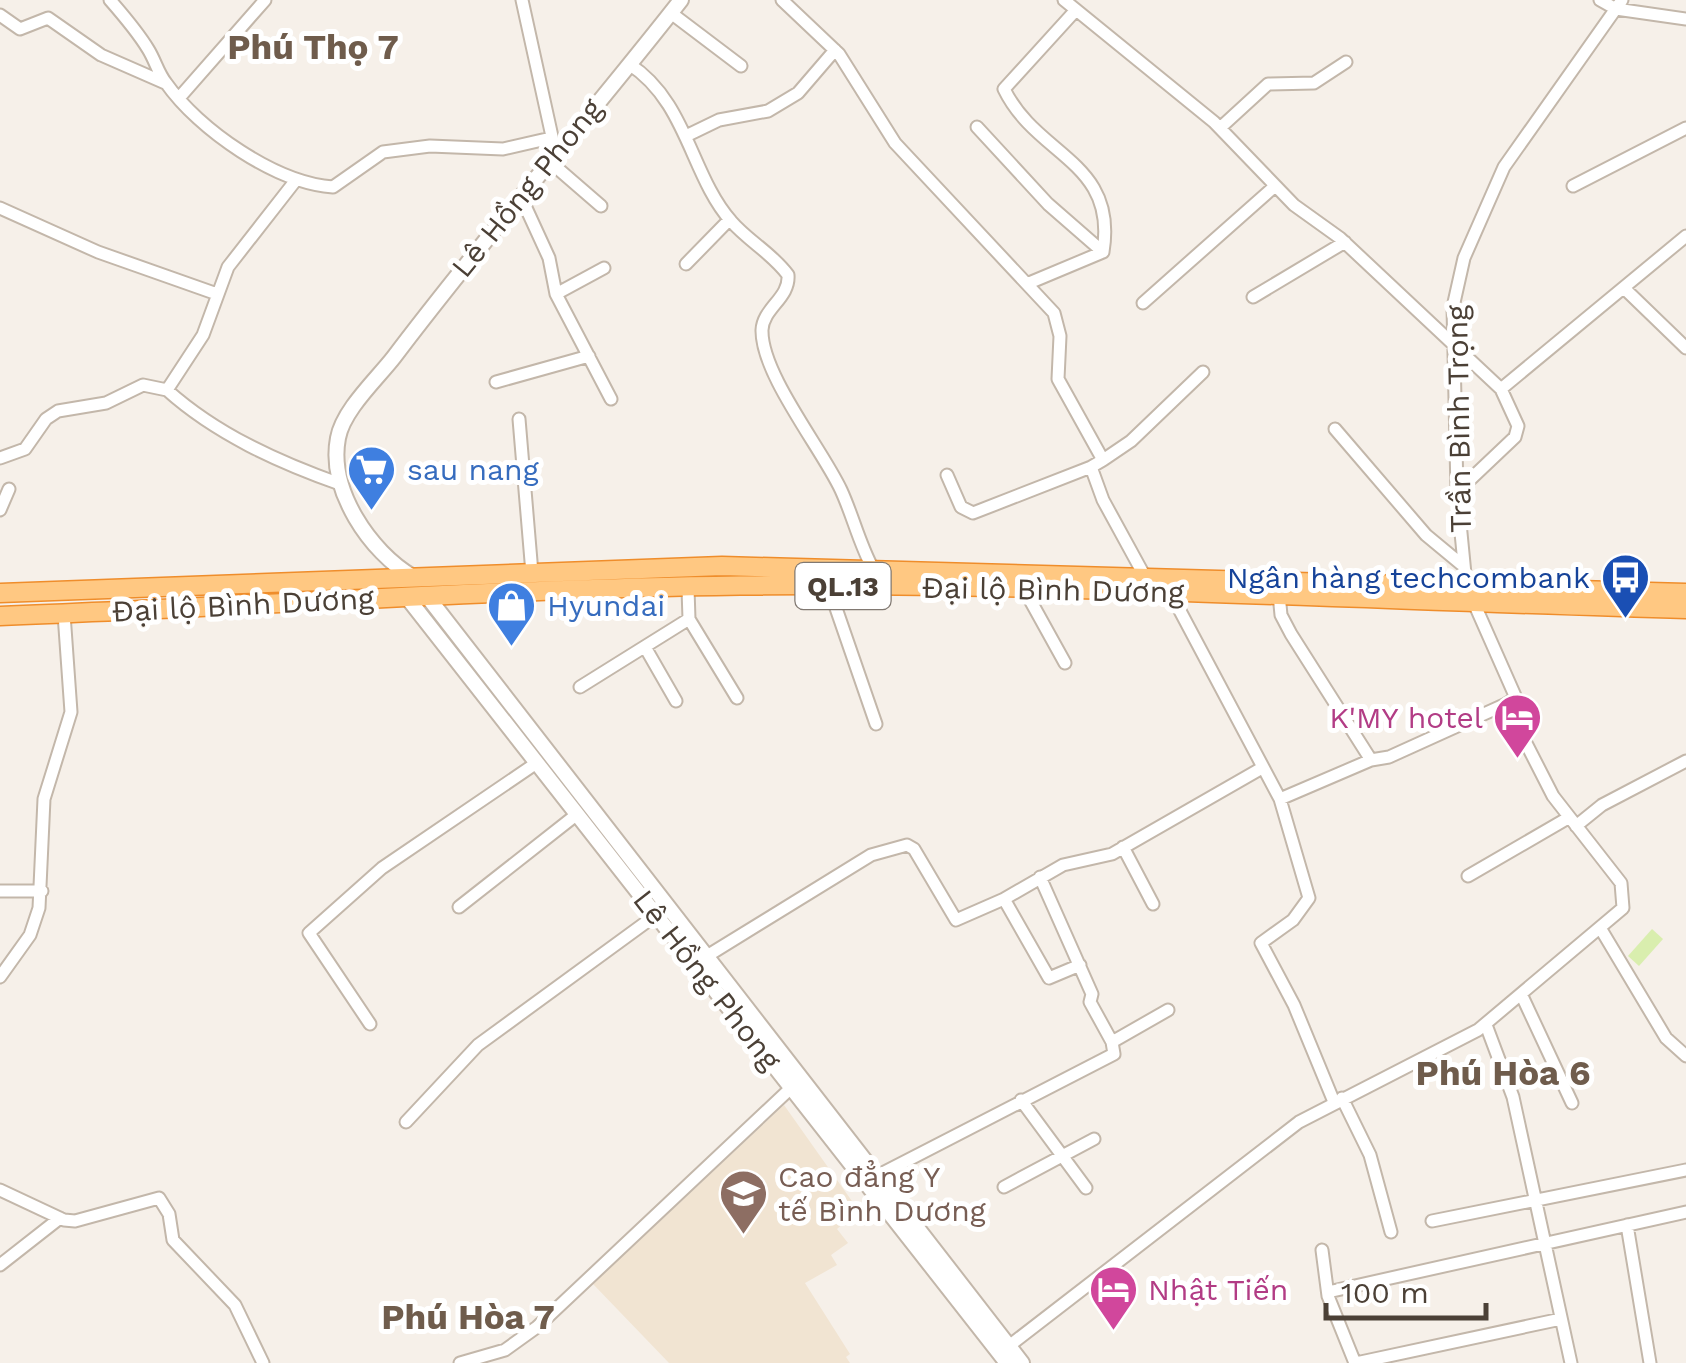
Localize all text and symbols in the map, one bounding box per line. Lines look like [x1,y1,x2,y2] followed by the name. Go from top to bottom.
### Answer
[227,26,399,68] district label: Phú Thọ 7
[444,92,609,284] street label: Lê Hồng Phong
[1439,305,1478,533] street label: Trần Bình Trọng
[346,444,398,512] supermarket icon: sau nang
[407,452,539,487] place label: sau nang
[1599,552,1651,620] bus stop icon: Ngân hàng techcombank
[1227,560,1590,595] place label: Ngân hàng techcombank
[796,563,890,609] road number: QL.13
[922,570,1184,609] street label: Đại lộ Bình Dương
[111,580,375,629] street label: Đại lộ Bình Dương
[486,580,538,648] shop icon: Hyundai
[547,588,665,623] place label: Hyundai
[1492,692,1544,760] hotel icon: K'MY hotel
[1329,700,1483,735] place label: K'MY hotel
[626,883,789,1077] street label: Lê Hồng Phong
[1416,1052,1590,1094] district label: Phú Hòa 6
[778,1159,986,1228] place label: Cao đẳng Y tế Bình Dương
[717,1168,769,1236] school or university icon: Cao đẳng Y tế Bình Dương
[1326,1258,1486,1320] scale bar
[1087,1264,1139,1332] hotel icon: Nhật Tiến
[1148,1272,1288,1307] place label: Nhật Tiến
[1341,1275,1429,1310] text: 100 m
[381,1296,555,1338] district label: Phú Hòa 7

